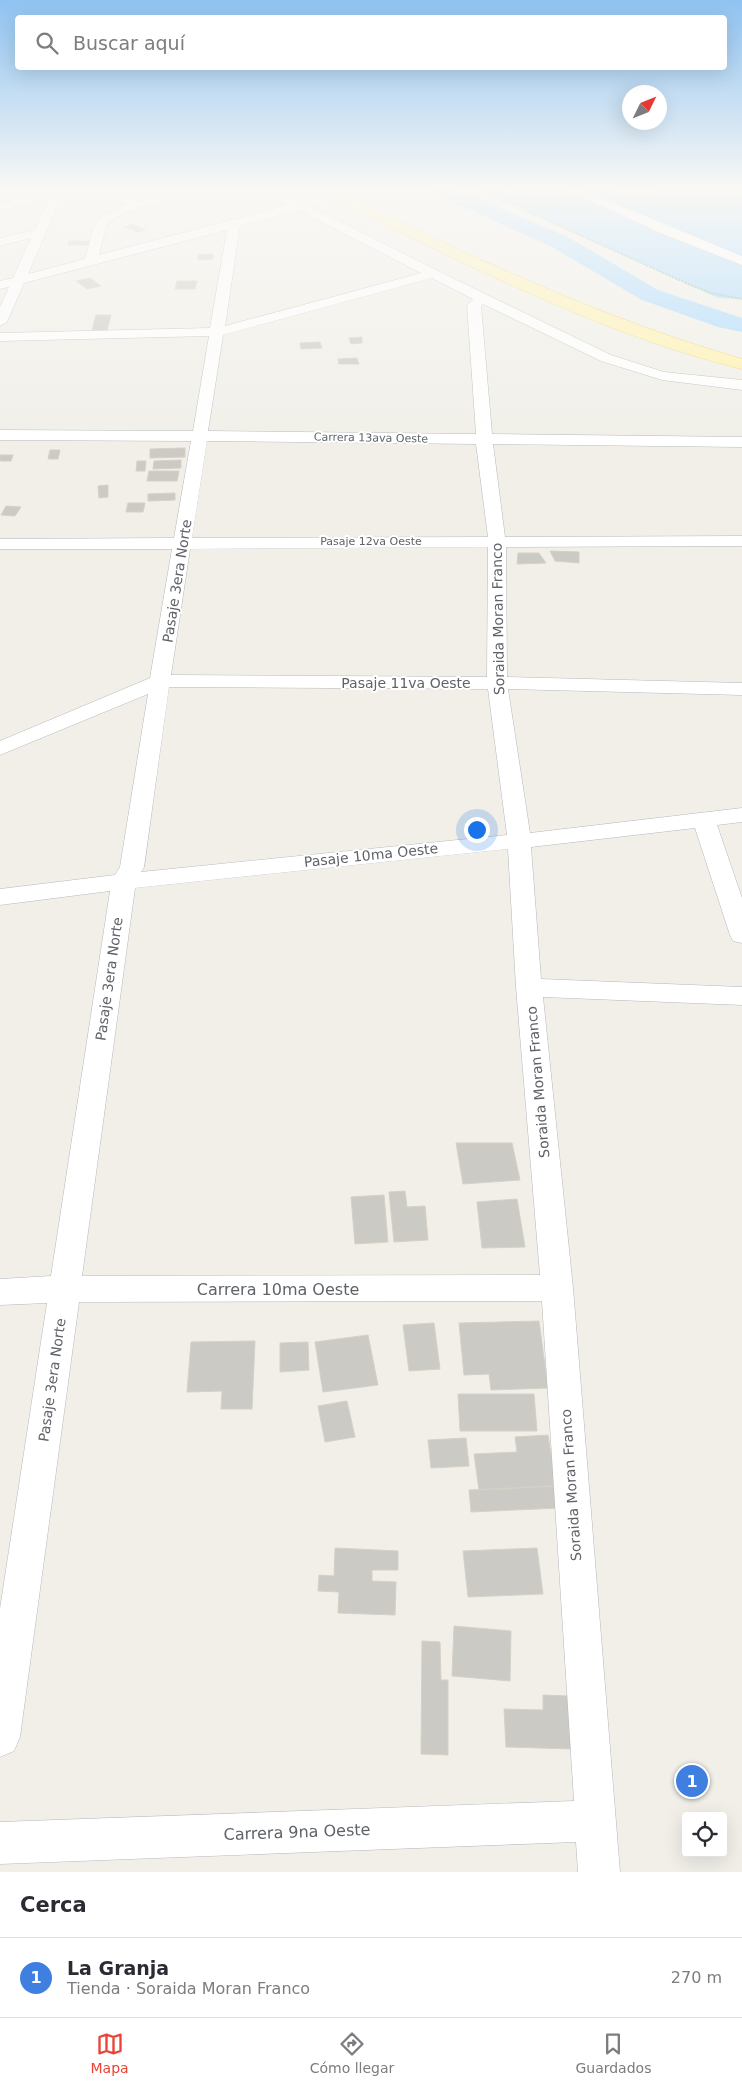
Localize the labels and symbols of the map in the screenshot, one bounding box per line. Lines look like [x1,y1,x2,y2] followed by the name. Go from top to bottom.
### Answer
[622,85,667,130] north arrow
[314,431,428,446] street label: Carrera 13ava Oeste
[159,518,195,644] street label: Pasaje 3era Norte
[320,535,422,548] street label: Pasaje 12va Oeste
[489,543,507,695] street label: Soraida Moran Franco
[341,675,471,691] street label: Pasaje 11va Oeste
[464,817,490,843] your location
[303,840,439,870] street label: Pasaje 10ma Oeste
[92,916,126,1042] street label: Pasaje 3era Norte
[523,1005,553,1159] street label: Soraida Moran Franco
[197,1280,359,1299] street label: Carrera 10ma Oeste
[35,1317,69,1443] street label: Pasaje 3era Norte
[558,1408,584,1562] street label: Soraida Moran Franco
[676,1762,708,1800] pin: 1
[223,1820,371,1844] street label: Carrera 9na Oeste

